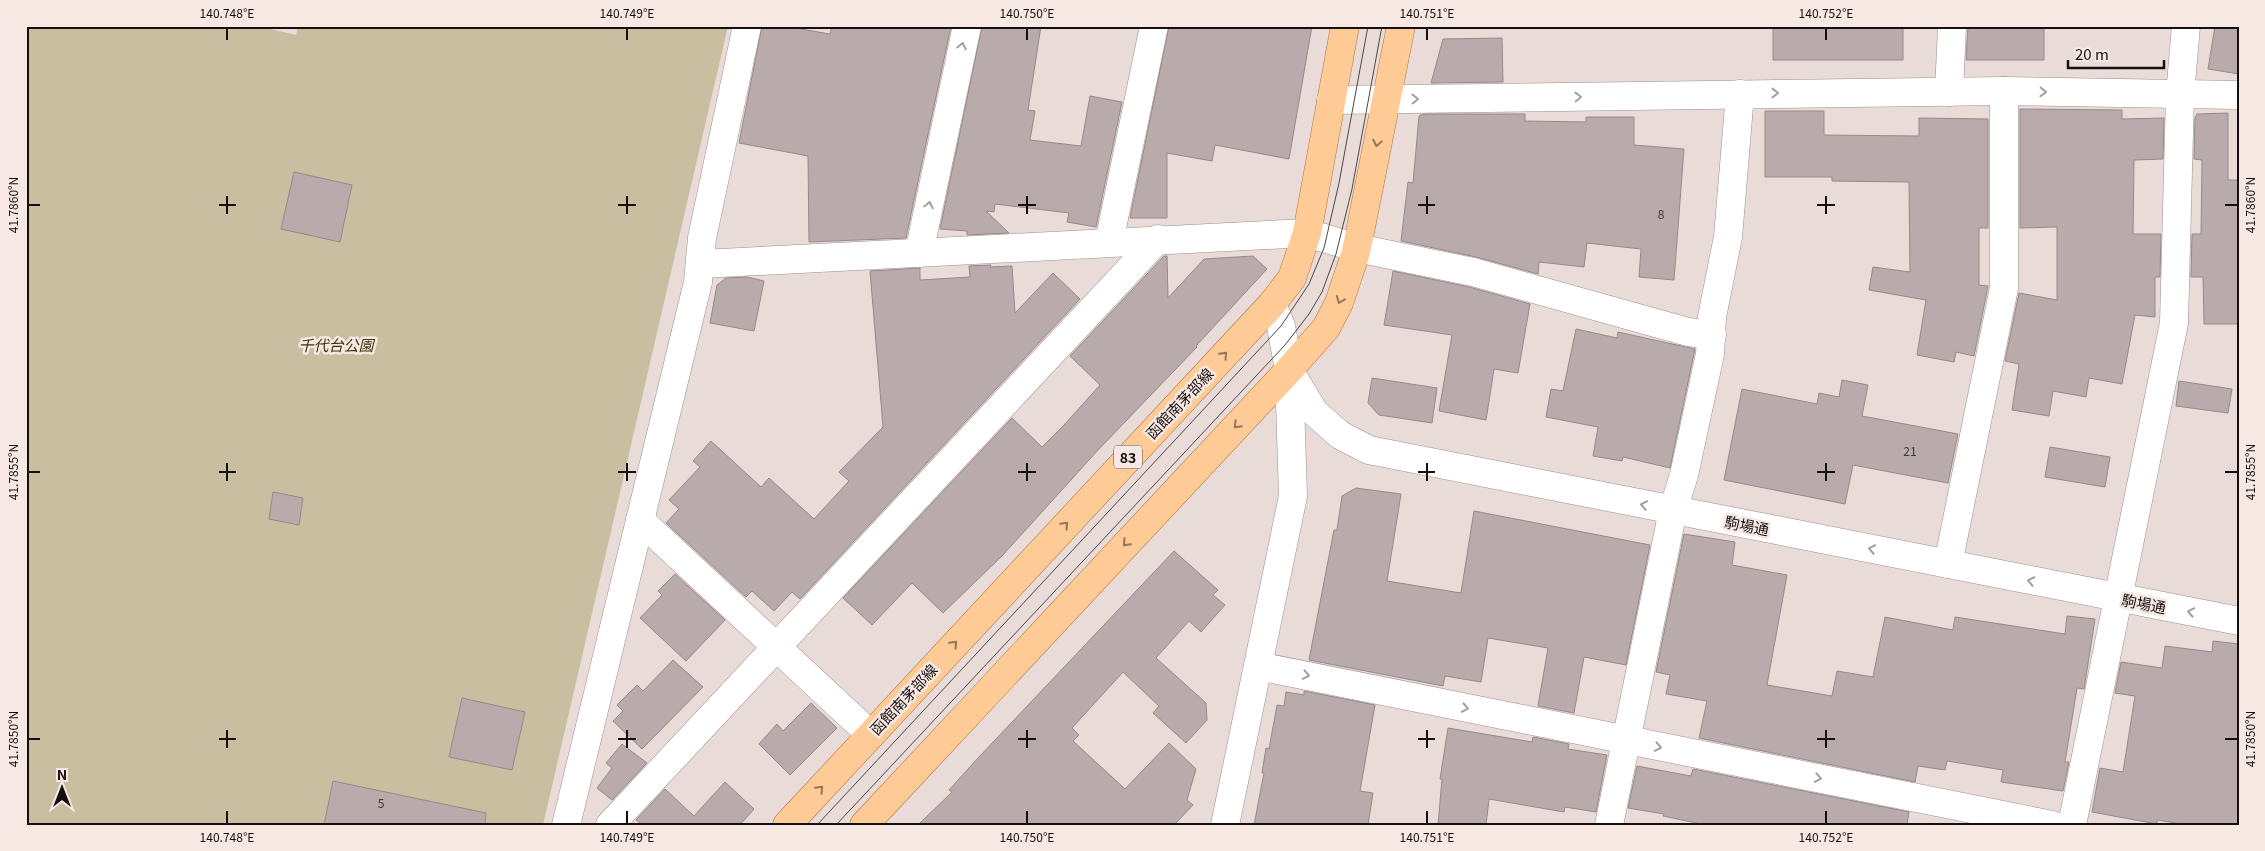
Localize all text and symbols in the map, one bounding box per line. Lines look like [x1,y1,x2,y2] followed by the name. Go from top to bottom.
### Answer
[200,4,254,21] text: 140.748°E
[600,4,654,21] text: 140.749°E
[1000,4,1054,21] text: 140.750°E
[1400,4,1454,21] text: 140.751°E
[1799,4,1853,21] text: 140.752°E
[2068,38,2164,70] scale bar
[957,42,967,51] one-way arrow
[2075,43,2109,64] text: 20 m
[2039,86,2047,97] one-way arrow
[1771,88,1779,99] one-way arrow
[1574,92,1582,102] one-way arrow
[1412,94,1419,104] one-way arrow
[1373,138,1383,147] one-way arrow
[4,177,21,233] text: 41.7860°N
[2241,177,2258,233] text: 41.7860°N
[923,201,934,210] one-way arrow
[1658,205,1665,222] house number: 8
[1335,295,1346,304] one-way arrow
[298,334,375,355] park label: 千代台公園
[1218,352,1227,361] one-way arrow
[1141,363,1217,443] street label: 函館南茅部線
[1234,419,1243,428] one-way arrow
[1903,442,1917,459] house number: 21
[4,444,21,500] text: 41.7855°N
[2241,444,2258,500] text: 41.7855°N
[1114,446,1142,468] road number: 83
[1639,500,1648,510] one-way arrow
[1723,510,1771,540] street label: 駒場通
[1059,522,1068,531] one-way arrow
[1122,538,1131,547] one-way arrow
[1868,544,1876,555] one-way arrow
[2027,576,2036,587] one-way arrow
[2120,588,2168,618] street label: 駒場通
[2186,607,2195,618] one-way arrow
[948,641,957,650] one-way arrow
[865,659,941,739] street label: 函館南茅部線
[1301,670,1310,680] one-way arrow
[1460,702,1469,712] one-way arrow
[4,711,21,767] text: 41.7850°N
[2241,711,2258,767] text: 41.7850°N
[1654,741,1663,751] one-way arrow
[38,764,88,814] north arrow
[57,764,67,784] text: N
[1813,773,1822,783] one-way arrow
[814,786,823,795] one-way arrow
[378,794,385,811] house number: 5
[200,828,254,845] text: 140.748°E
[600,828,654,845] text: 140.749°E
[1000,828,1054,845] text: 140.750°E
[1400,828,1454,845] text: 140.751°E
[1799,828,1853,845] text: 140.752°E

